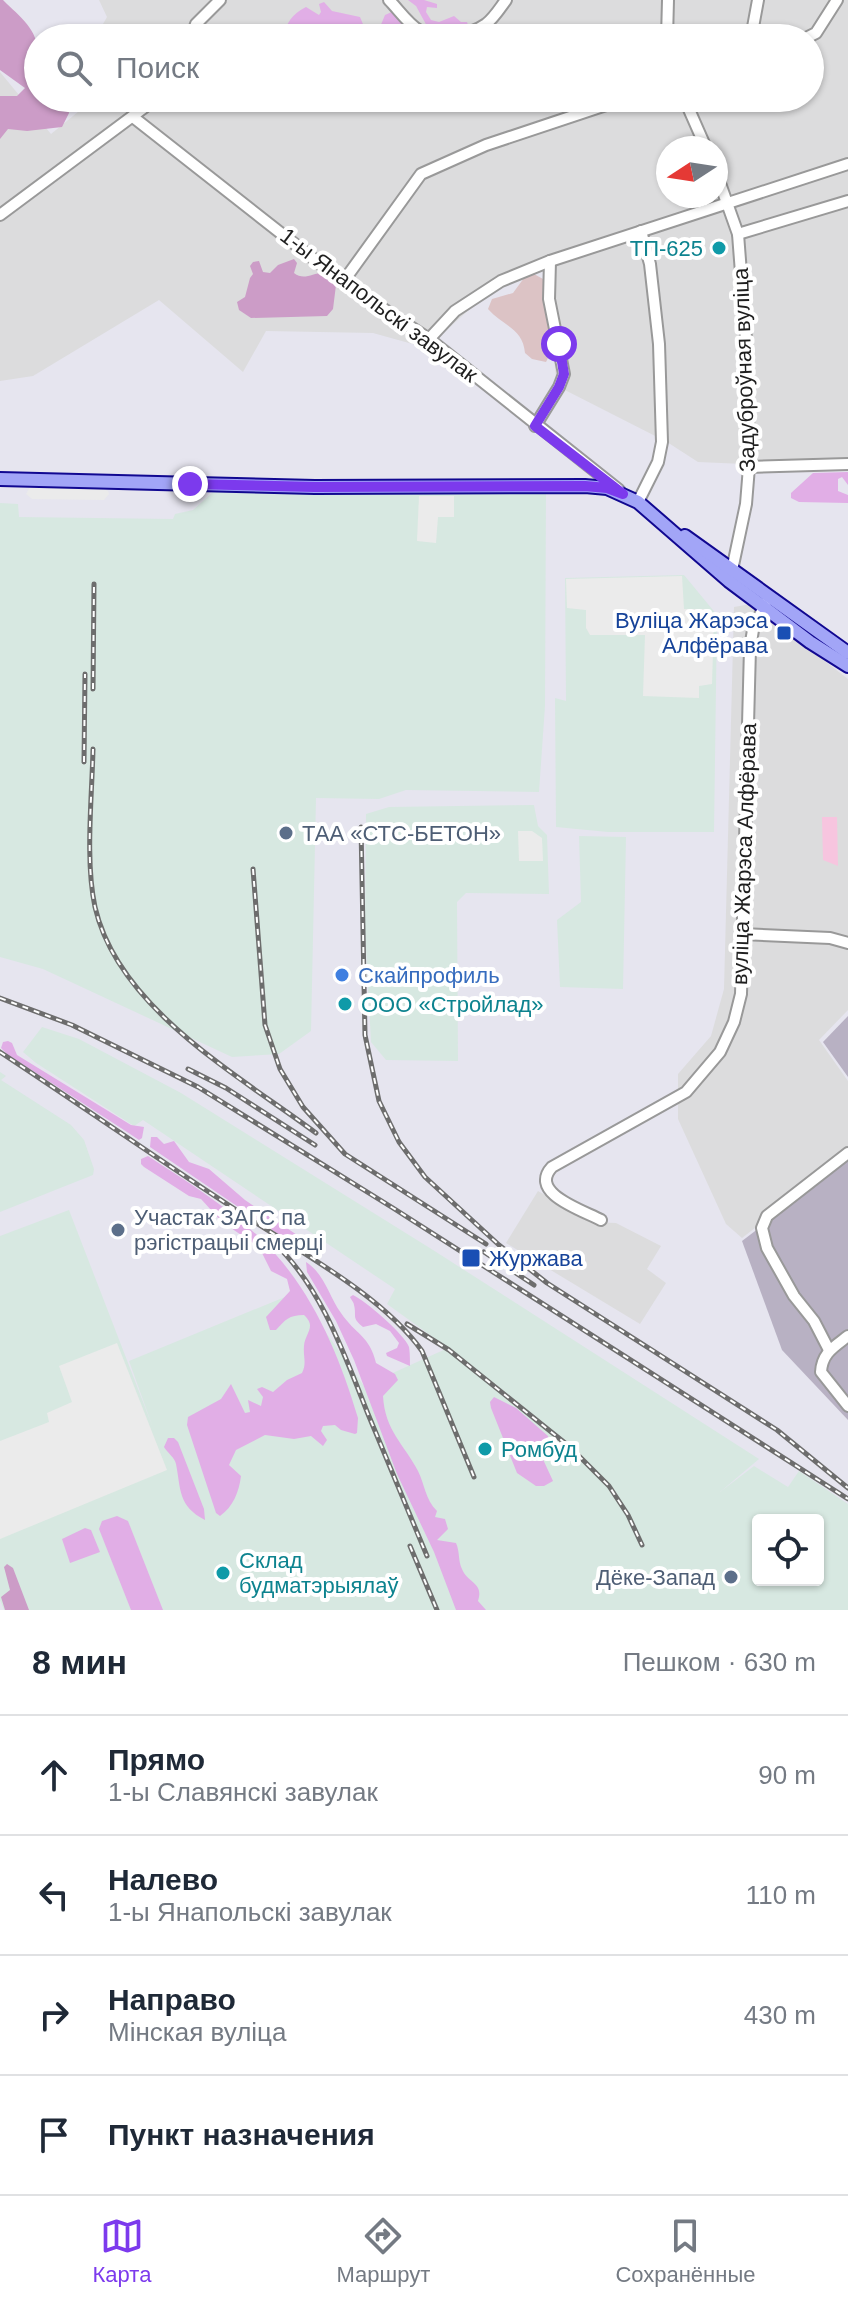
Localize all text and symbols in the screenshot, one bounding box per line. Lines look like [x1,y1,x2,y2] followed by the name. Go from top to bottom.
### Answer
[24,24,824,112] search box
[52,46,96,90] icon: search
[116,51,199,84] text: Поиск
[656,136,728,208] north arrow
[276,223,483,387] street label: 1-ы Янапольскі завулак
[630,236,703,261] place label: ТП-625
[710,239,728,257] marker: ТП-625
[728,267,760,473] street label: Задуброўная вуліца
[541,326,577,362] route start
[172,466,208,502] route end
[615,608,769,658] place label: Вуліца Жарэса Алфёрава
[775,624,793,642] marker: Вуліца Жарэса Алфёрава
[727,722,761,985] street label: вуліца Жарэса Алфёрава
[302,821,501,846] place label: ТАА «СТС-БЕТОН»
[277,824,295,842] marker: ТАА «СТС-БЕТОН»
[358,963,500,988] place label: Скайпрофиль
[333,966,351,984] marker: Скайпрофиль
[361,992,544,1017] place label: ООО «Стройлад»
[336,995,354,1013] marker: ООО «Стройлад»
[134,1205,323,1255] place label: Участак ЗАГС па рэгістрацыі смерці
[109,1221,127,1239] marker: Участак ЗАГС па рэгістрацыі смерці
[489,1246,583,1271] place label: Журжава
[460,1247,482,1269] marker: Журжава
[501,1437,577,1462] place label: Ромбуд
[476,1440,494,1458] marker: Ромбуд
[752,1514,824,1586] map controls
[752,1514,824,1586] button: locate
[239,1548,398,1598] place label: Склад будматэрыялаў
[214,1564,232,1582] marker: Склад будматэрыялаў
[596,1565,715,1590] place label: Дёке-Запад
[722,1568,740,1586] marker: Дёке-Запад
[32,1643,127,1681] text: 8 мин
[623,1647,816,1677] text: Пешком · 630 m
[108,1743,205,1776] text: Прямо
[32,1753,76,1797] icon: ahead
[758,1760,816,1790] text: 90 m
[108,1777,378,1807] text: 1-ы Славянскі завулак
[108,1863,218,1896] text: Налево
[32,1873,76,1917] icon: left
[746,1880,816,1910] text: 110 m
[108,1897,392,1927] text: 1-ы Янапольскі завулак
[108,1983,236,2016] text: Направо
[32,1993,76,2037] icon: right
[744,2000,816,2030] text: 430 m
[108,2017,286,2047] text: Мінская вуліца
[32,2113,76,2157] icon: arrive
[108,2118,375,2151] text: Пункт назначения
[93,2214,151,2288] tab: Карта
[337,2214,430,2288] tab: Маршрут
[615,2214,755,2288] tab: Сохранённые

